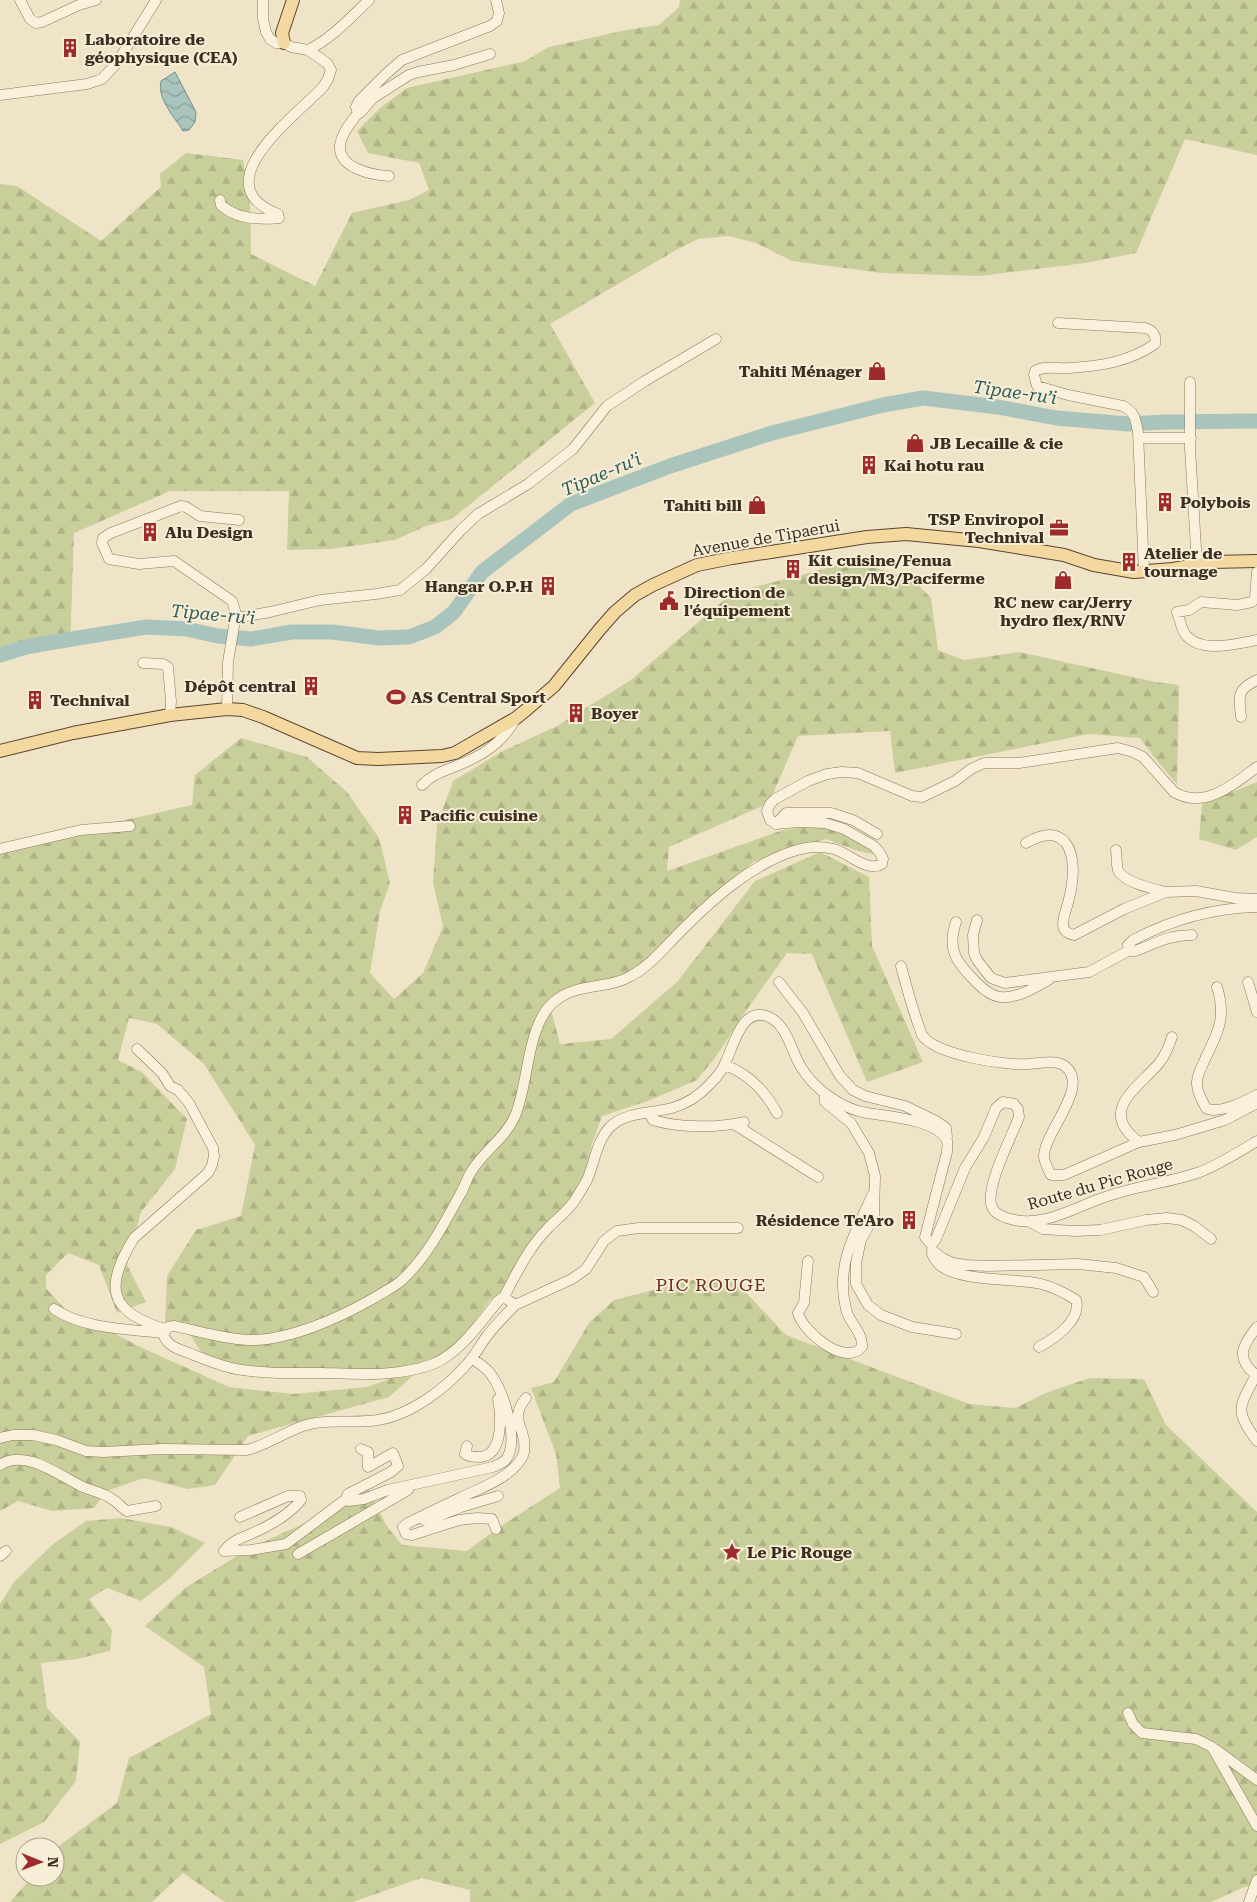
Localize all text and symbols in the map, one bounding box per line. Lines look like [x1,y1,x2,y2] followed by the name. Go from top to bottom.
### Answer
[84,30,238,67] place label: Laboratoire de géophysique (CEA)
[59,37,81,59] building icon: Laboratoire de géophysique (CEA)
[866,360,888,382] shop icon: Tahiti Ménager
[739,362,862,381] place label: Tahiti Ménager
[972,376,1059,408] water label: Tipae-ru’i
[904,432,926,454] shop icon: JB Lecaille & cie
[930,434,1063,453] place label: JB Lecaille & cie
[558,448,644,500] water label: Tipae-ru’i
[858,454,880,476] building icon: Kai hotu rau
[884,456,985,475] place label: Kai hotu rau
[1154,491,1176,513] building icon: Polybois
[1180,493,1251,512] place label: Polybois
[746,494,768,516] shop icon: Tahiti bill
[663,496,743,515] place label: Tahiti bill
[928,510,1045,547] place label: TSP Enviropol Technival
[691,516,841,560] street label: Avenue de Tipaerui
[1048,517,1070,539] office icon: TSP Enviropol Technival
[139,521,161,543] building icon: Alu Design
[165,523,253,542] place label: Alu Design
[1144,544,1222,581] place label: Atelier de tournage
[808,551,985,588] place label: Kit cuisine/Fenua design/M3/Paciferme
[1118,551,1140,573] building icon: Atelier de tournage
[782,558,804,580] building icon: Kit cuisine/Fenua design/M3/Paciferme
[1052,569,1074,591] shop icon: RC new car/Jerry hydro flex/RNV
[537,575,559,597] building icon: Hangar O.P.H
[425,577,533,596] place label: Hangar O.P.H
[684,583,791,620] place label: Direction de l'équipement
[658,590,680,612] public building icon: Direction de l'équipement
[994,593,1133,630] place label: RC new car/Jerry hydro flex/RNV
[170,600,256,628] water label: Tipae-ru’i
[300,675,322,697] building icon: Dépôt central
[185,677,297,696] place label: Dépôt central
[385,686,407,708] sports icon: AS Central Sport
[411,688,546,707] place label: AS Central Sport
[24,689,46,711] building icon: Technival
[50,691,130,710] place label: Technival
[565,702,587,724] building icon: Boyer
[591,704,639,723] place label: Boyer
[394,804,416,826] building icon: Pacific cuisine
[420,806,538,825] place label: Pacific cuisine
[1025,1154,1175,1214] street label: Route du Pic Rouge
[898,1209,920,1231] building icon: Résidence Te'Aro
[756,1211,894,1230] place label: Résidence Te'Aro
[655,1274,767,1295] district label: PIC ROUGE
[721,1541,743,1563] place icon: Le Pic Rouge
[747,1543,852,1562] place label: Le Pic Rouge
[15,1837,65,1887] north arrow
[45,1857,61,1868] text: N

